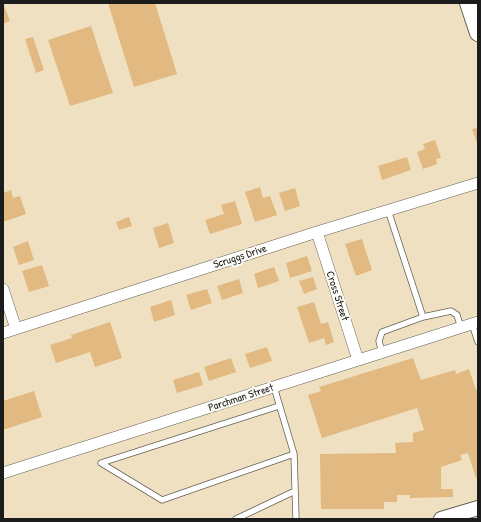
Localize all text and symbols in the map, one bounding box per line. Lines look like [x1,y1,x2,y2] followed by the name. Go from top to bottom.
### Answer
[212,242,268,272] street label: Scruggs Drive
[323,270,351,322] street label: Cross Street
[207,381,275,415] street label: Parchman Street

